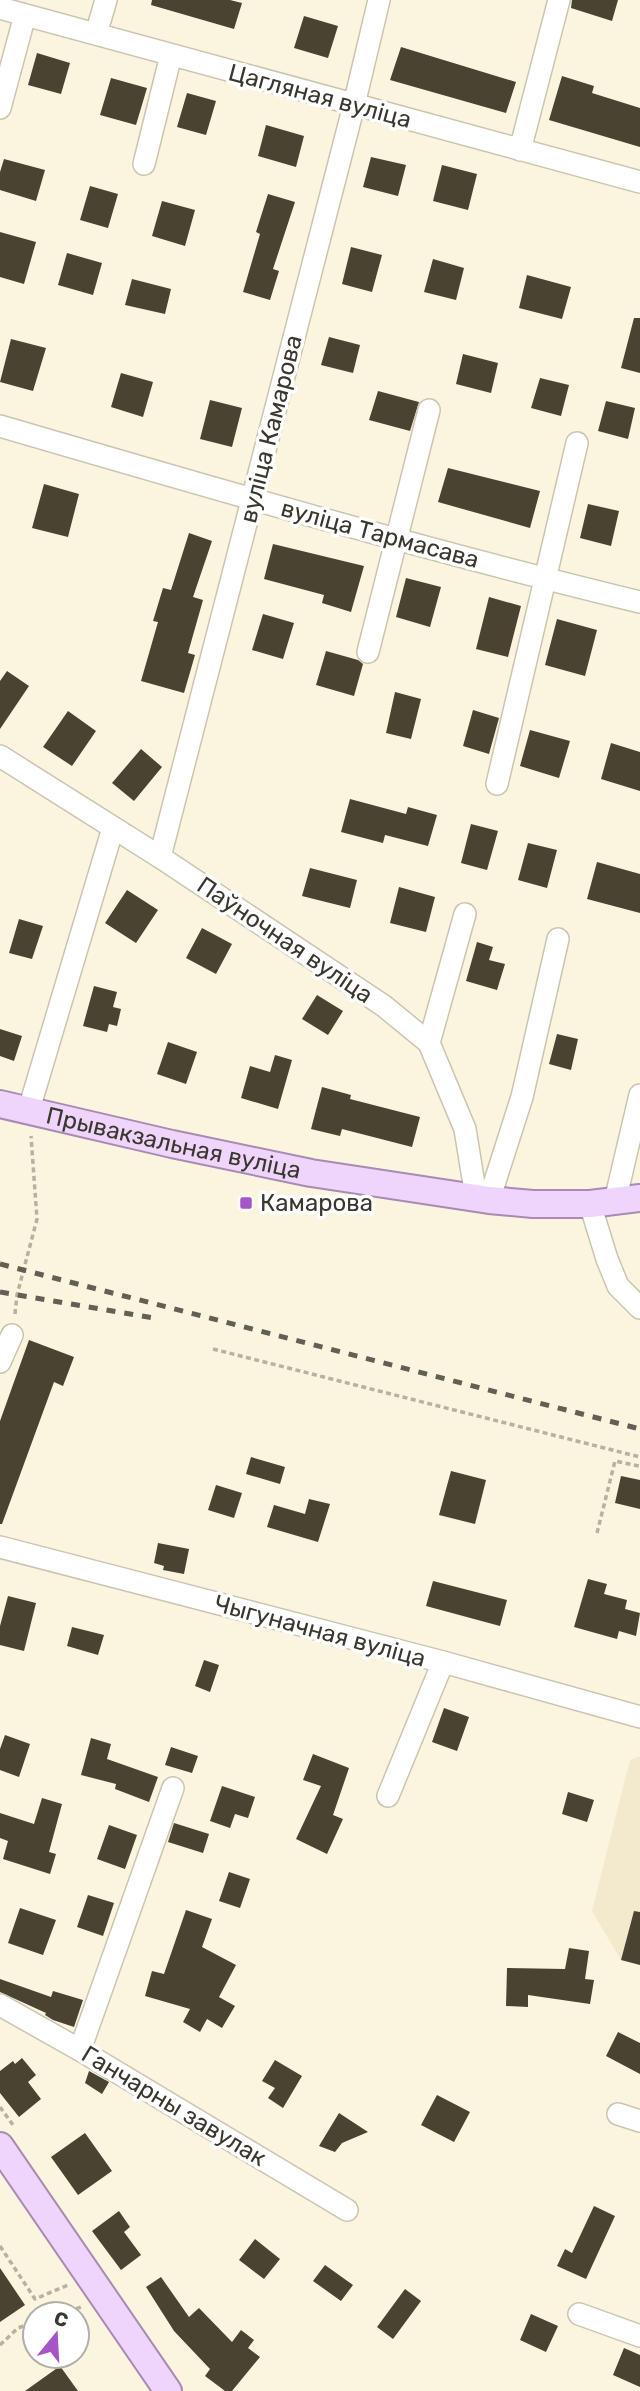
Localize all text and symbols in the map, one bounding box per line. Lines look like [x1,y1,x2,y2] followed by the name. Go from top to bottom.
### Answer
[226,58,414,134] street label: Цагляная вуліца
[234,332,308,526] street label: вуліца Камарова
[278,494,482,574] street label: вуліца Тармасава
[192,871,378,1009] street label: Паўночная вуліца
[44,1101,304,1185] street label: Прывакзальная вуліца
[260,1189,373,1217] place label: Камарова
[238,1195,254,1211] marker: Камарова
[211,1589,429,1673] street label: Чыгуначная вуліца
[77,2040,271,2172] street label: Ганчарны завулак
[21,2300,91,2370] north arrow
[51,2306,71,2332] text: С

